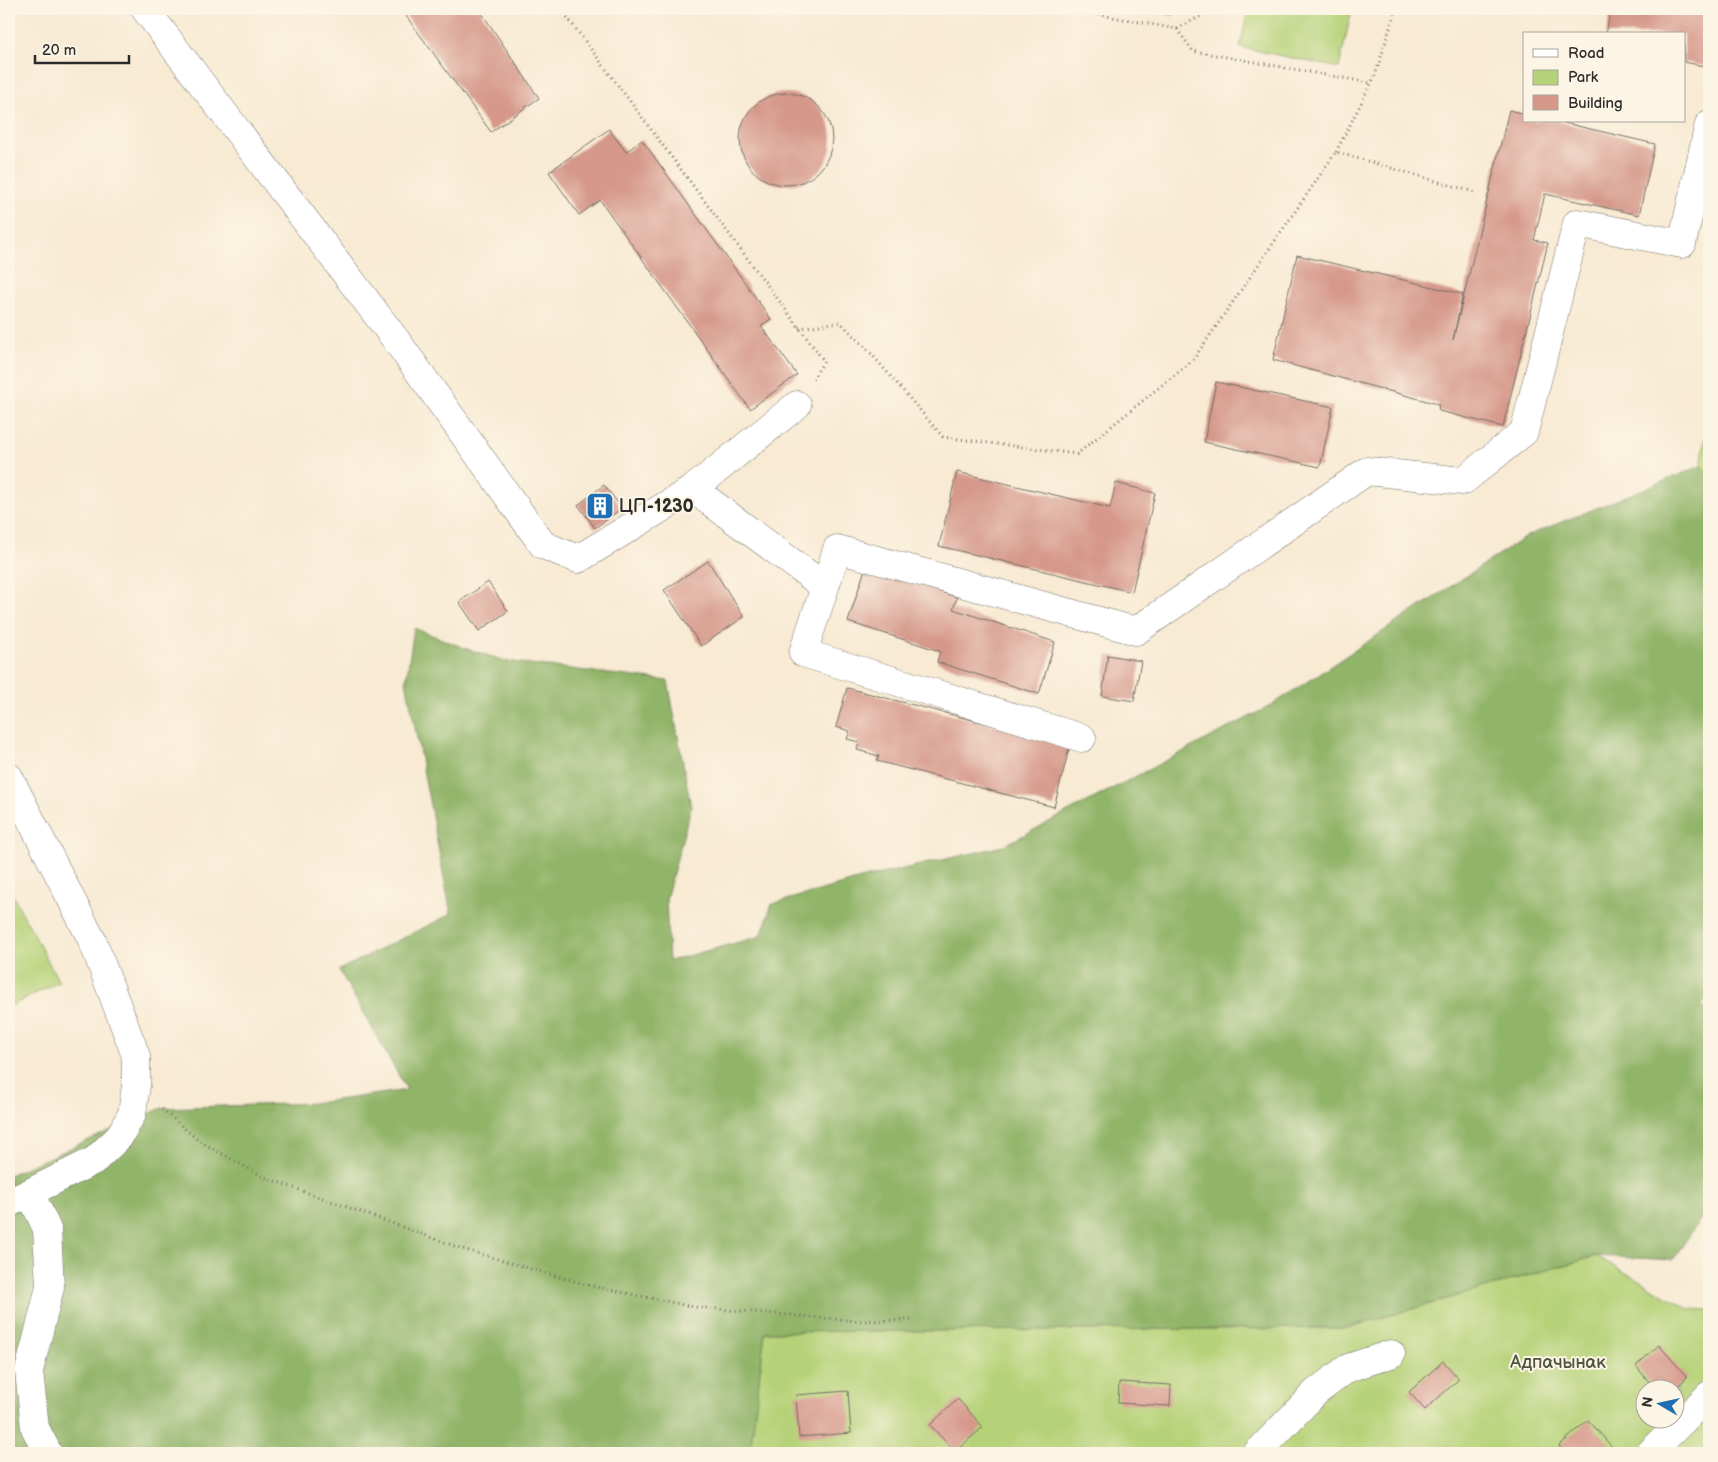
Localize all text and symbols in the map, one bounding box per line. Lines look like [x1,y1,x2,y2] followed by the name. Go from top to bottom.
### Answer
[35,32,129,64] scale bar
[1523,32,1686,122] legend
[42,41,76,60] text: 20 m
[1568,44,1604,63] text: Road
[1568,68,1599,87] text: Park
[1568,94,1623,113] text: Building
[585,491,615,521] building icon: ЦП-1230
[619,496,694,517] place label: ЦП-1230
[1509,1352,1606,1373] park label: Адпачынак
[1636,1380,1686,1430] north arrow
[1638,1396,1657,1409] text: N

